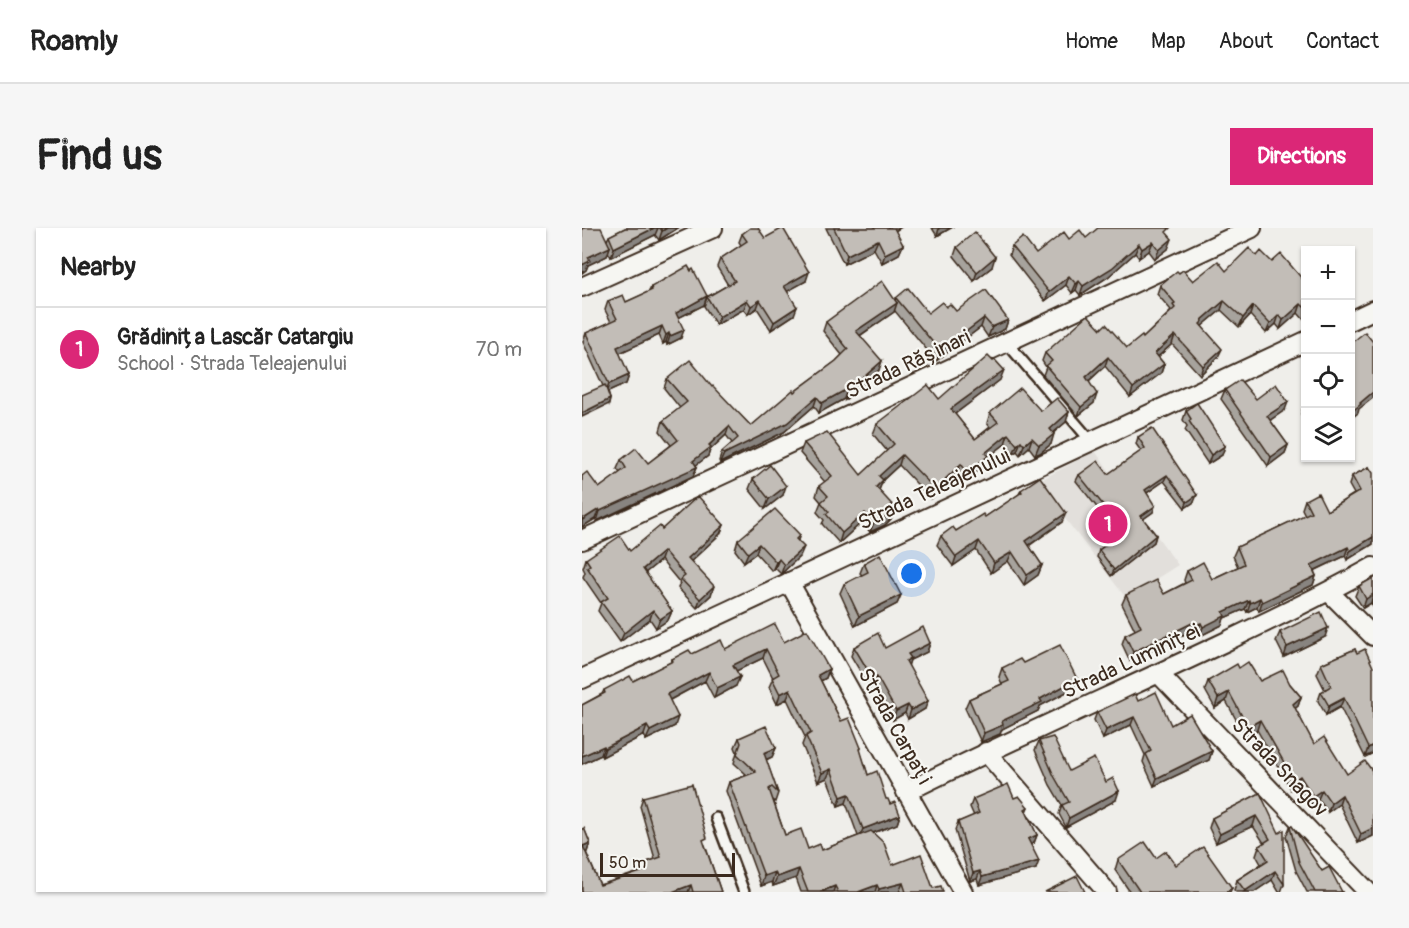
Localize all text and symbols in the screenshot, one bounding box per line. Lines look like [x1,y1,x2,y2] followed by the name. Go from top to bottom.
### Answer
[30,24,118,59] text: Roamly
[1065,28,1118,55] text: Home
[1151,28,1186,55] text: Map
[1219,28,1273,55] text: About
[1306,28,1379,55] text: Contact
[1230,128,1373,185] button: Directions
[36,130,162,182] text: Find us
[1301,246,1355,462] map controls
[1301,246,1355,300] button: +
[60,251,136,283] text: Nearby
[1301,300,1355,354] button: −
[117,323,354,351] text: Grădinița Lascăr Catargiu
[842,324,975,405] street label: Strada Rășinari
[76,337,83,362] text: 1
[476,337,522,362] text: 70 m
[117,351,347,376] text: School · Strada Teleajenului
[1301,354,1355,408] button: locate
[1301,408,1355,462] button: layers
[854,442,1015,537] street label: Strada Teleajenului
[1088,502,1128,546] pin: 1
[897,559,926,588] your location
[1058,618,1205,705] street label: Strada Luminiței
[852,663,938,789] street label: Strada Carpați
[1226,712,1334,823] street label: Strada Snagov
[600,850,735,878] scale bar
[609,853,646,873] text: 50 m

